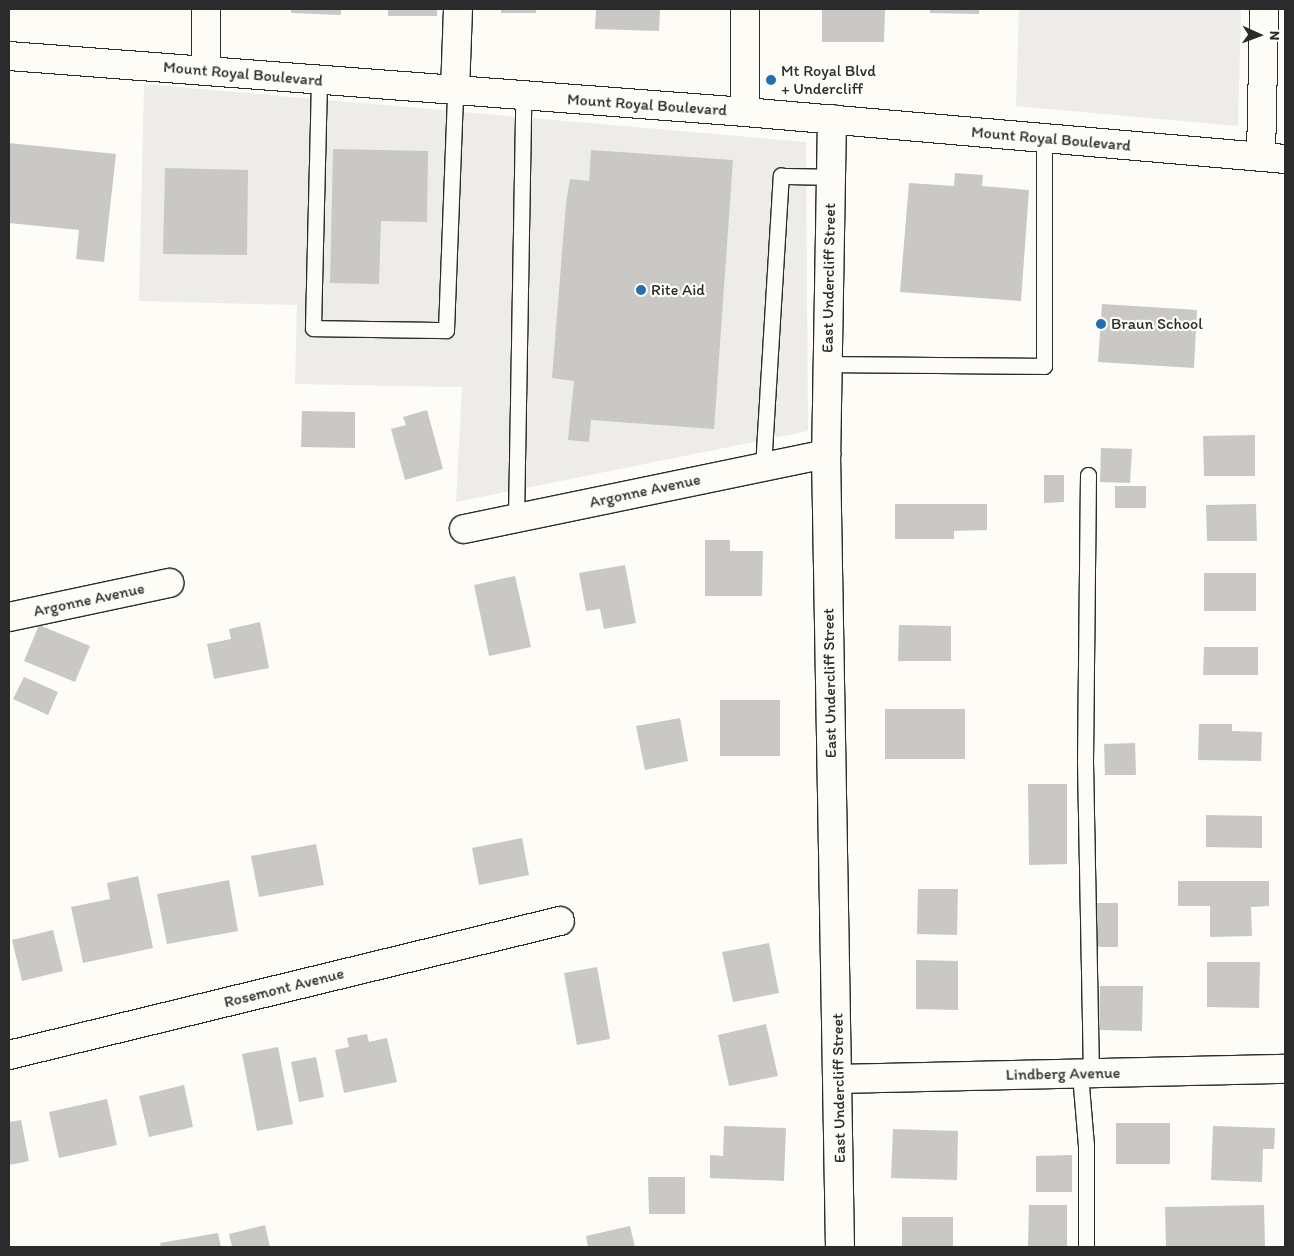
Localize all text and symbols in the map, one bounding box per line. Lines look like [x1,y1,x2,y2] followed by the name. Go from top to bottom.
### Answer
[1234,10,1284,60] north arrow
[1266,31,1283,41] text: N
[163,57,323,91] street label: Mount Royal Boulevard
[781,61,875,99] place label: Mt Royal Blvd + Undercliff
[765,74,777,86] marker: Mt Royal Blvd + Undercliff
[567,90,727,120] street label: Mount Royal Boulevard
[971,122,1131,156] street label: Mount Royal Boulevard
[818,203,840,353] street label: East Undercliff Street
[651,280,705,300] place label: Rite Aid
[635,284,647,296] marker: Rite Aid
[1111,314,1202,334] place label: Braun School
[1095,318,1107,330] marker: Braun School
[588,470,702,512] street label: Argonne Avenue
[32,579,146,621] street label: Argonne Avenue
[819,608,841,758] street label: East Undercliff Street
[222,964,346,1012] street label: Rosemont Avenue
[828,1013,850,1163] street label: East Undercliff Street
[1006,1063,1120,1085] street label: Lindberg Avenue

